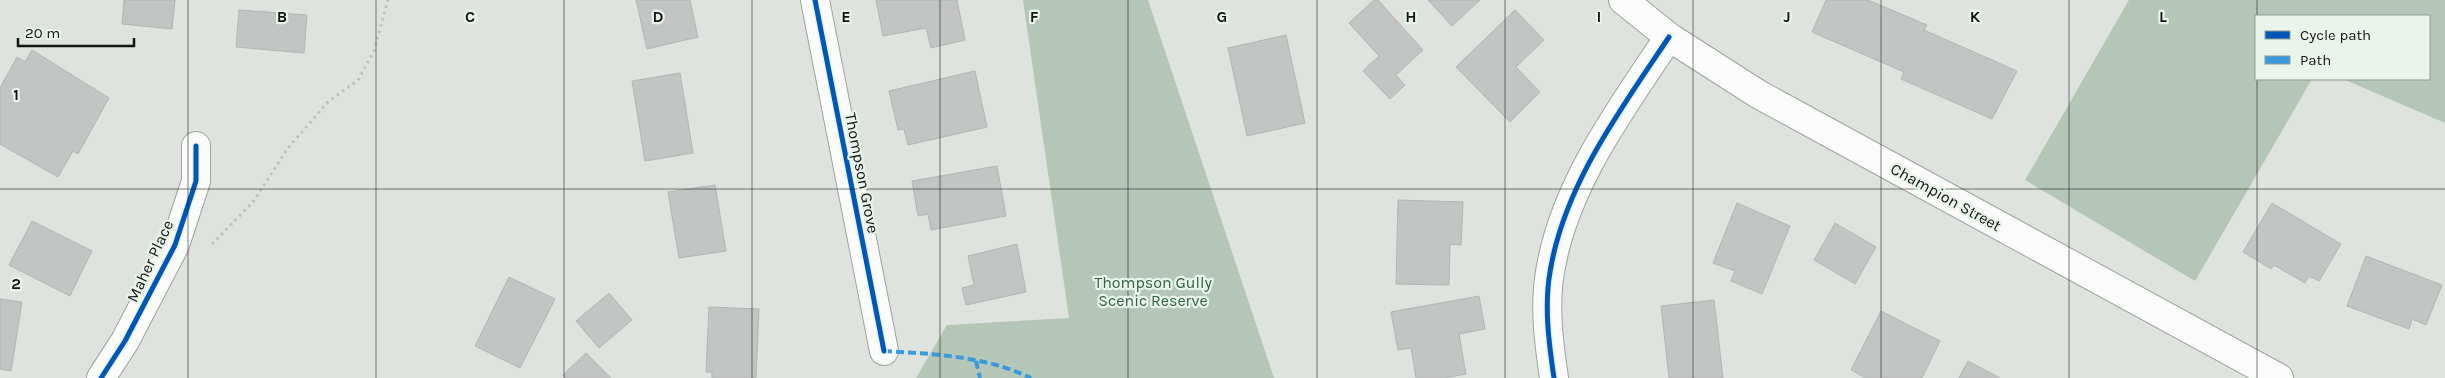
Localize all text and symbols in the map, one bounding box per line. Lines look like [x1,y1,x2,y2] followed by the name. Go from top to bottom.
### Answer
[277,7,287,26] text: B
[465,7,475,26] text: C
[653,7,664,26] text: D
[841,7,851,26] text: E
[1030,7,1039,26] text: F
[1217,7,1227,26] text: G
[1405,7,1417,26] text: H
[1597,7,1601,26] text: I
[1783,7,1791,26] text: J
[1970,7,1981,26] text: K
[2159,7,2167,26] text: L
[18,15,134,47] scale bar
[2255,15,2430,80] legend
[25,24,60,42] text: 20 m
[2300,26,2371,44] text: Cycle path
[2300,51,2331,69] text: Path
[13,85,19,104] text: 1
[841,111,883,235] street label: Thompson Grove
[1887,159,2005,235] street label: Champion Street
[123,217,177,305] street label: Maher Place
[1094,273,1212,310] park label: Thompson Gully Scenic Reserve
[11,274,21,293] text: 2

